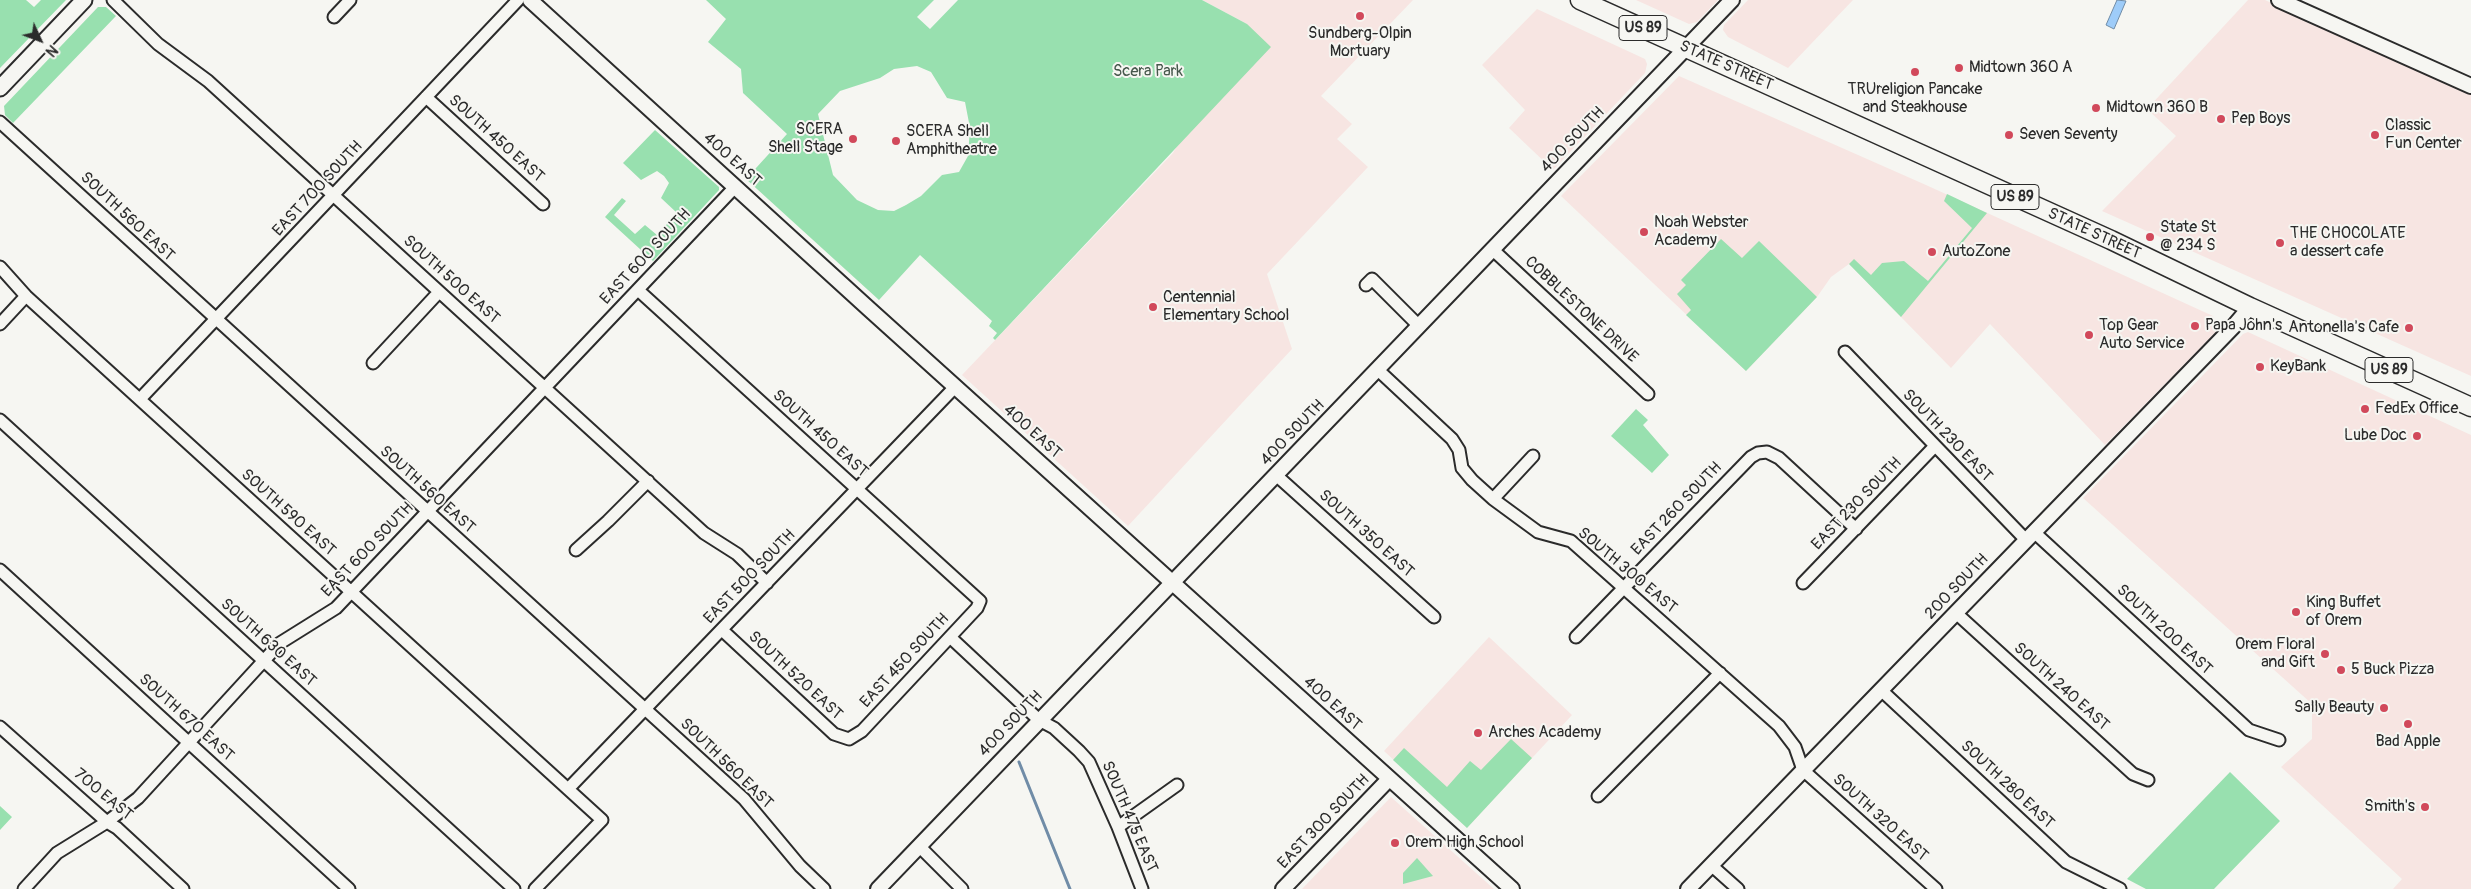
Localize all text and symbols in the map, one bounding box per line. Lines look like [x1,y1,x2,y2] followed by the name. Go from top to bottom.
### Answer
[1354,10,1366,22] marker: Sundberg-Olpin Mortuary
[15,15,65,65] north arrow
[1619,15,1667,40] road number: US 89
[1308,24,1412,62] place label: Sundberg-Olpin Mortuary
[1676,37,1776,95] street label: STATE STREET
[42,41,61,60] text: N
[1969,58,2072,78] place label: Midtown 360 A
[1113,62,1183,82] park label: Scera Park
[1953,62,1965,74] marker: Midtown 360 A
[1909,66,1921,78] marker: TRUreligion Pancake and Steakhouse
[1848,80,1982,118] place label: TRUreligion Pancake and Steakhouse
[444,91,548,187] street label: SOUTH 450 EAST
[2106,98,2208,118] place label: Midtown 360 B
[2090,102,2102,114] marker: Midtown 360 B
[1537,103,1609,177] street label: 400 SOUTH
[2231,109,2290,129] place label: Pep Boys
[2215,113,2227,125] marker: Pep Boys
[2385,116,2462,154] place label: Classic Fun Center
[768,120,843,158] place label: SCERA Shell Stage
[906,122,997,160] place label: SCERA Shell Amphitheatre
[2019,125,2118,145] place label: Seven Seventy
[699,129,765,191] street label: 400 EAST
[2003,129,2015,141] marker: Seven Seventy
[2369,129,2381,141] marker: Classic Fun Center
[847,133,859,145] marker: SCERA Shell Stage
[890,135,902,147] marker: SCERA Shell Amphitheatre
[269,137,367,241] street label: EAST 700 SOUTH
[76,168,178,266] street label: SOUTH 560 EAST
[1991,184,2039,210] road number: US 89
[2044,204,2144,264] street label: STATE STREET
[597,205,695,309] street label: EAST 600 SOUTH
[1654,213,1748,251] place label: Noah Webster Academy
[2160,218,2216,256] place label: State St @ 234 S
[2290,224,2406,262] place label: THE CHOCOLATE a dessert cafe
[1638,226,1650,238] marker: Noah Webster Academy
[2144,231,2156,243] marker: State St @ 234 S
[399,232,503,328] street label: SOUTH 500 EAST
[2274,237,2286,249] marker: THE CHOCOLATE a dessert cafe
[1942,242,2010,262] place label: AutoZone
[1926,246,1938,258] marker: AutoZone
[1521,253,1641,367] street label: COBBLESTONE DRIVE
[1163,288,1289,326] place label: Centennial Elementary School
[1147,301,1159,313] marker: Centennial Elementary School
[2099,316,2184,354] place label: Top Gear Auto Service
[2205,316,2282,336] place label: Papa John's
[2288,318,2399,338] place label: Antonella's Cafe
[2189,320,2201,332] marker: Papa John's
[2403,322,2415,334] marker: Antonella's Cafe
[2083,329,2095,341] marker: Top Gear Auto Service
[2270,357,2326,377] place label: KeyBank
[2365,358,2413,382] road number: US 89
[2254,361,2266,373] marker: KeyBank
[768,386,872,482] street label: SOUTH 450 EAST
[1898,386,1996,486] street label: SOUTH 230 EAST
[1257,396,1329,470] street label: 400 SOUTH
[2375,399,2458,419] place label: FedEx Office
[999,401,1065,463] street label: 400 EAST
[2359,403,2371,415] marker: FedEx Office
[2344,426,2407,446] place label: Lube Doc
[2411,430,2423,442] marker: Lube Doc
[375,442,479,538] street label: SOUTH 560 EAST
[1808,454,1906,554] street label: EAST 230 SOUTH
[1628,458,1726,560] street label: EAST 260 SOUTH
[237,465,339,561] street label: SOUTH 590 EAST
[1314,486,1418,582] street label: SOUTH 350 EAST
[318,499,418,601] street label: EAST 600 SOUTH
[1573,524,1681,618] street label: SOUTH 300 EAST
[700,526,800,628] street label: EAST 500 SOUTH
[1921,550,1993,624] street label: 200 SOUTH
[2112,581,2216,679] street label: SOUTH 200 EAST
[2306,593,2381,631] place label: King Buffet of Orem
[216,595,320,691] street label: SOUTH 630 EAST
[2290,606,2302,618] marker: King Buffet of Orem
[856,610,954,712] street label: EAST 450 SOUTH
[744,628,846,724] street label: SOUTH 520 EAST
[2235,635,2315,673] place label: Orem Floral and Gift
[2009,639,2113,735] street label: SOUTH 240 EAST
[2319,648,2331,660] marker: Orem Floral and Gift
[2351,660,2434,680] place label: 5 Buck Pizza
[2335,664,2347,676] marker: 5 Buck Pizza
[134,670,238,766] street label: SOUTH 670 EAST
[1299,673,1365,735] street label: 400 EAST
[975,687,1047,761] street label: 400 SOUTH
[2294,698,2374,718] place label: Sally Beauty
[2378,702,2390,714] marker: Sally Beauty
[676,715,776,813] street label: SOUTH 560 EAST
[2402,718,2414,730] marker: Bad Apple
[1488,723,1601,743] place label: Arches Academy
[1472,727,1484,739] marker: Arches Academy
[2376,732,2440,752] place label: Bad Apple
[1956,737,2058,833] street label: SOUTH 280 EAST
[1097,758,1161,876] street label: SOUTH 475 EAST
[70,765,136,825] street label: 700 EAST
[1828,770,1932,866] street label: SOUTH 320 EAST
[1274,771,1374,873] street label: EAST 300 SOUTH
[2364,797,2415,817] place label: Smith's
[2419,801,2431,813] marker: Smith's
[1405,833,1524,853] place label: Orem High School
[1389,837,1401,849] marker: Orem High School

